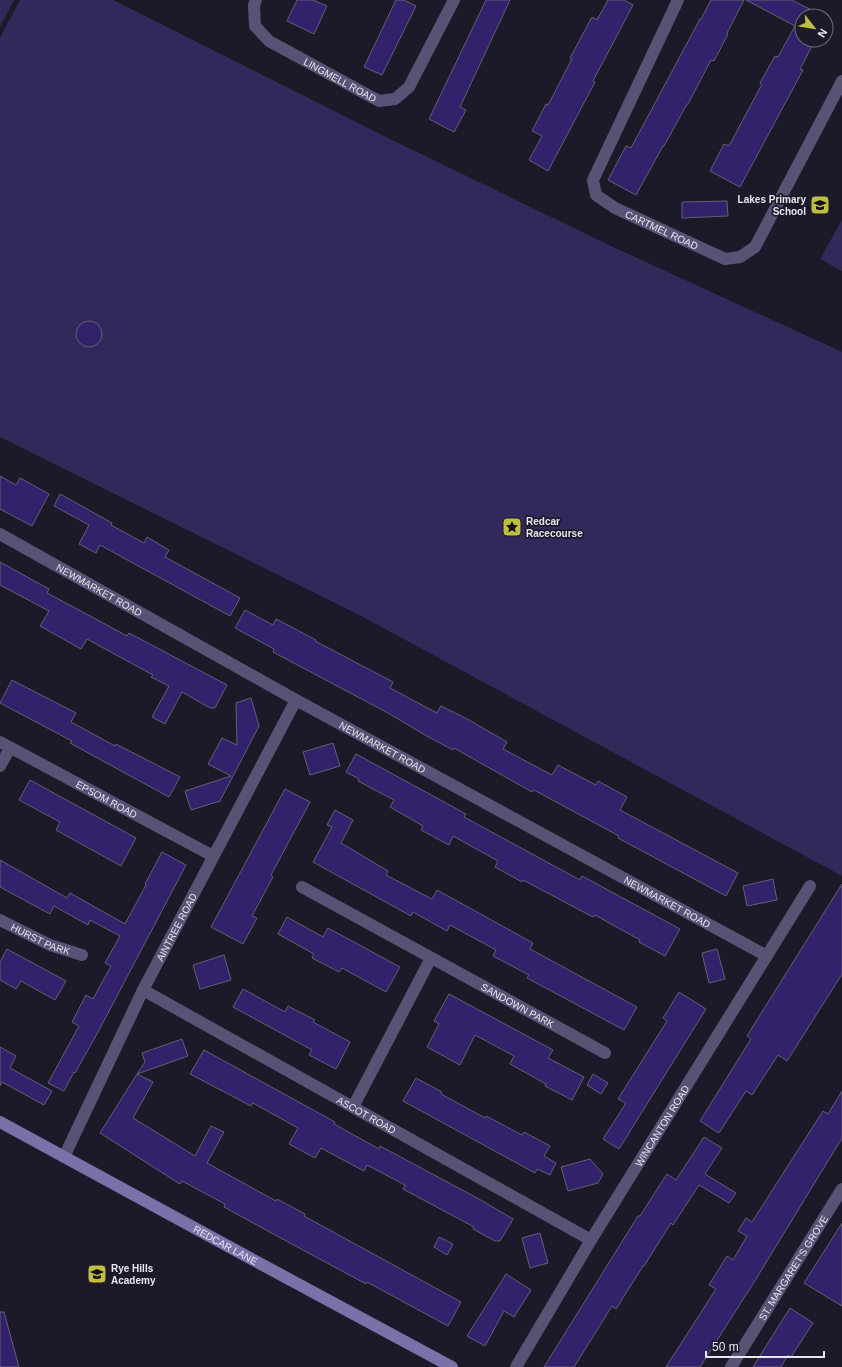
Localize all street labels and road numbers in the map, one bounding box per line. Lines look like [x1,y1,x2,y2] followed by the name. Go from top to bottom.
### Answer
[302,56,378,104] street label: LINGMELL ROAD
[624,208,700,251] street label: CARTMEL ROAD
[55,561,144,618] street label: NEWMARKET ROAD
[338,719,428,775] street label: NEWMARKET ROAD
[74,778,139,820] street label: EPSOM ROAD
[622,874,712,930] street label: NEWMARKET ROAD
[154,891,199,963] street label: AINTREE ROAD
[9,921,72,957] street label: HURST PARK
[479,981,556,1030] street label: SANDOWN PARK
[633,1083,691,1168] street label: WINCANTON ROAD
[335,1094,398,1136] street label: ASCOT ROAD
[756,1213,830,1322] street label: ST. MARGARET'S GROVE
[192,1223,260,1267] street label: REDCAR LANE

